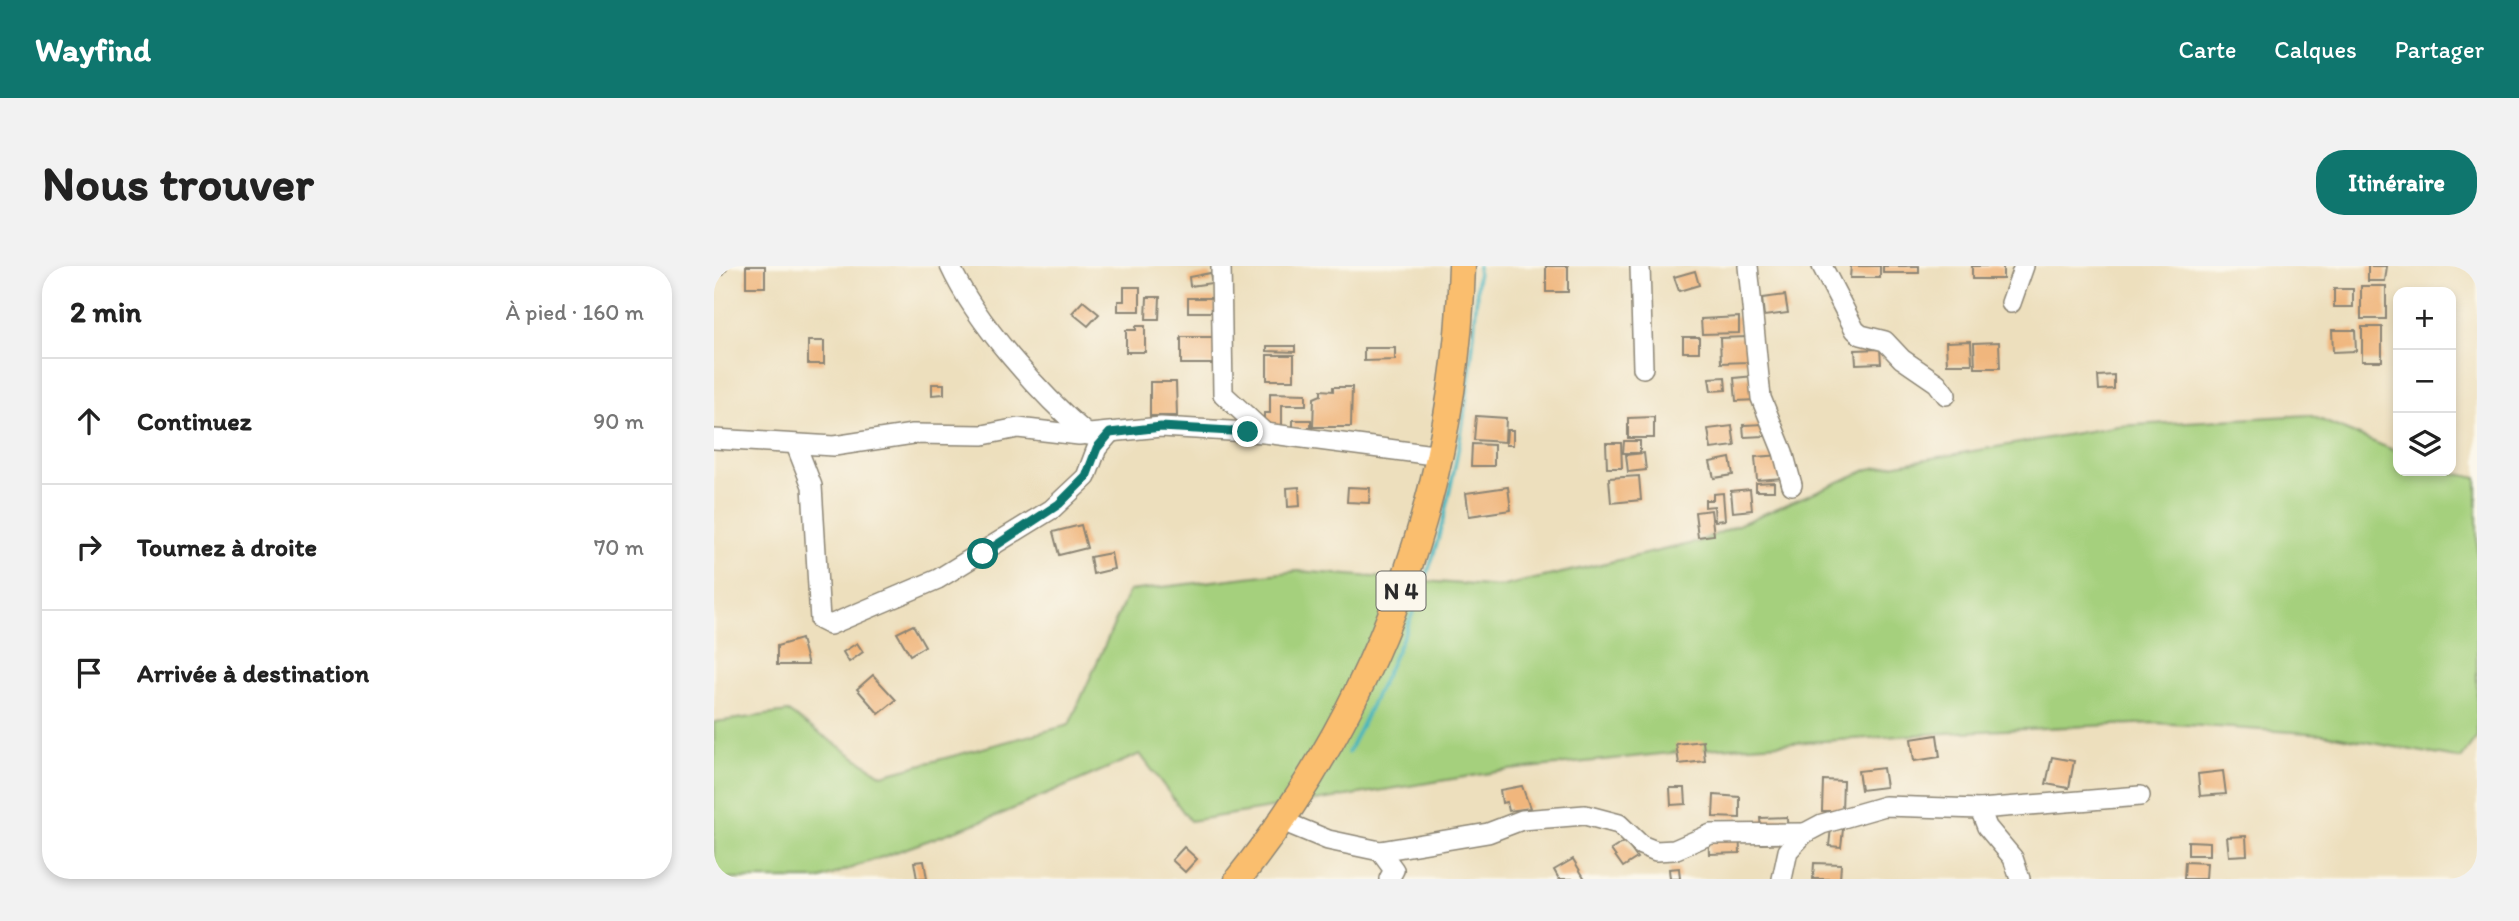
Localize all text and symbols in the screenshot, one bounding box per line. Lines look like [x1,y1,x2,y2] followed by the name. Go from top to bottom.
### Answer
[35,30,151,69] text: Wayfind
[2179,35,2236,64] text: Carte
[2274,35,2357,64] text: Calques
[2395,35,2484,64] text: Partager
[2316,150,2477,215] button: Itinéraire
[42,153,314,212] text: Nous trouver
[2393,287,2456,476] map controls
[2393,287,2456,350] button: +
[70,293,141,330] text: 2 min
[505,298,644,326] text: À pied · 160 m
[2393,350,2456,413] button: −
[70,402,108,440] icon: ahead
[137,405,252,437] text: Continuez
[593,407,644,435] text: 90 m
[2393,413,2456,476] button: layers
[1232,416,1263,447] route end
[70,528,108,566] icon: right
[137,531,317,563] text: Tournez à droite
[594,533,644,561] text: 70 m
[967,538,998,569] route start
[1376,572,1426,610] road number: N 4
[70,654,108,692] icon: arrive
[137,657,369,689] text: Arrivée à destination

